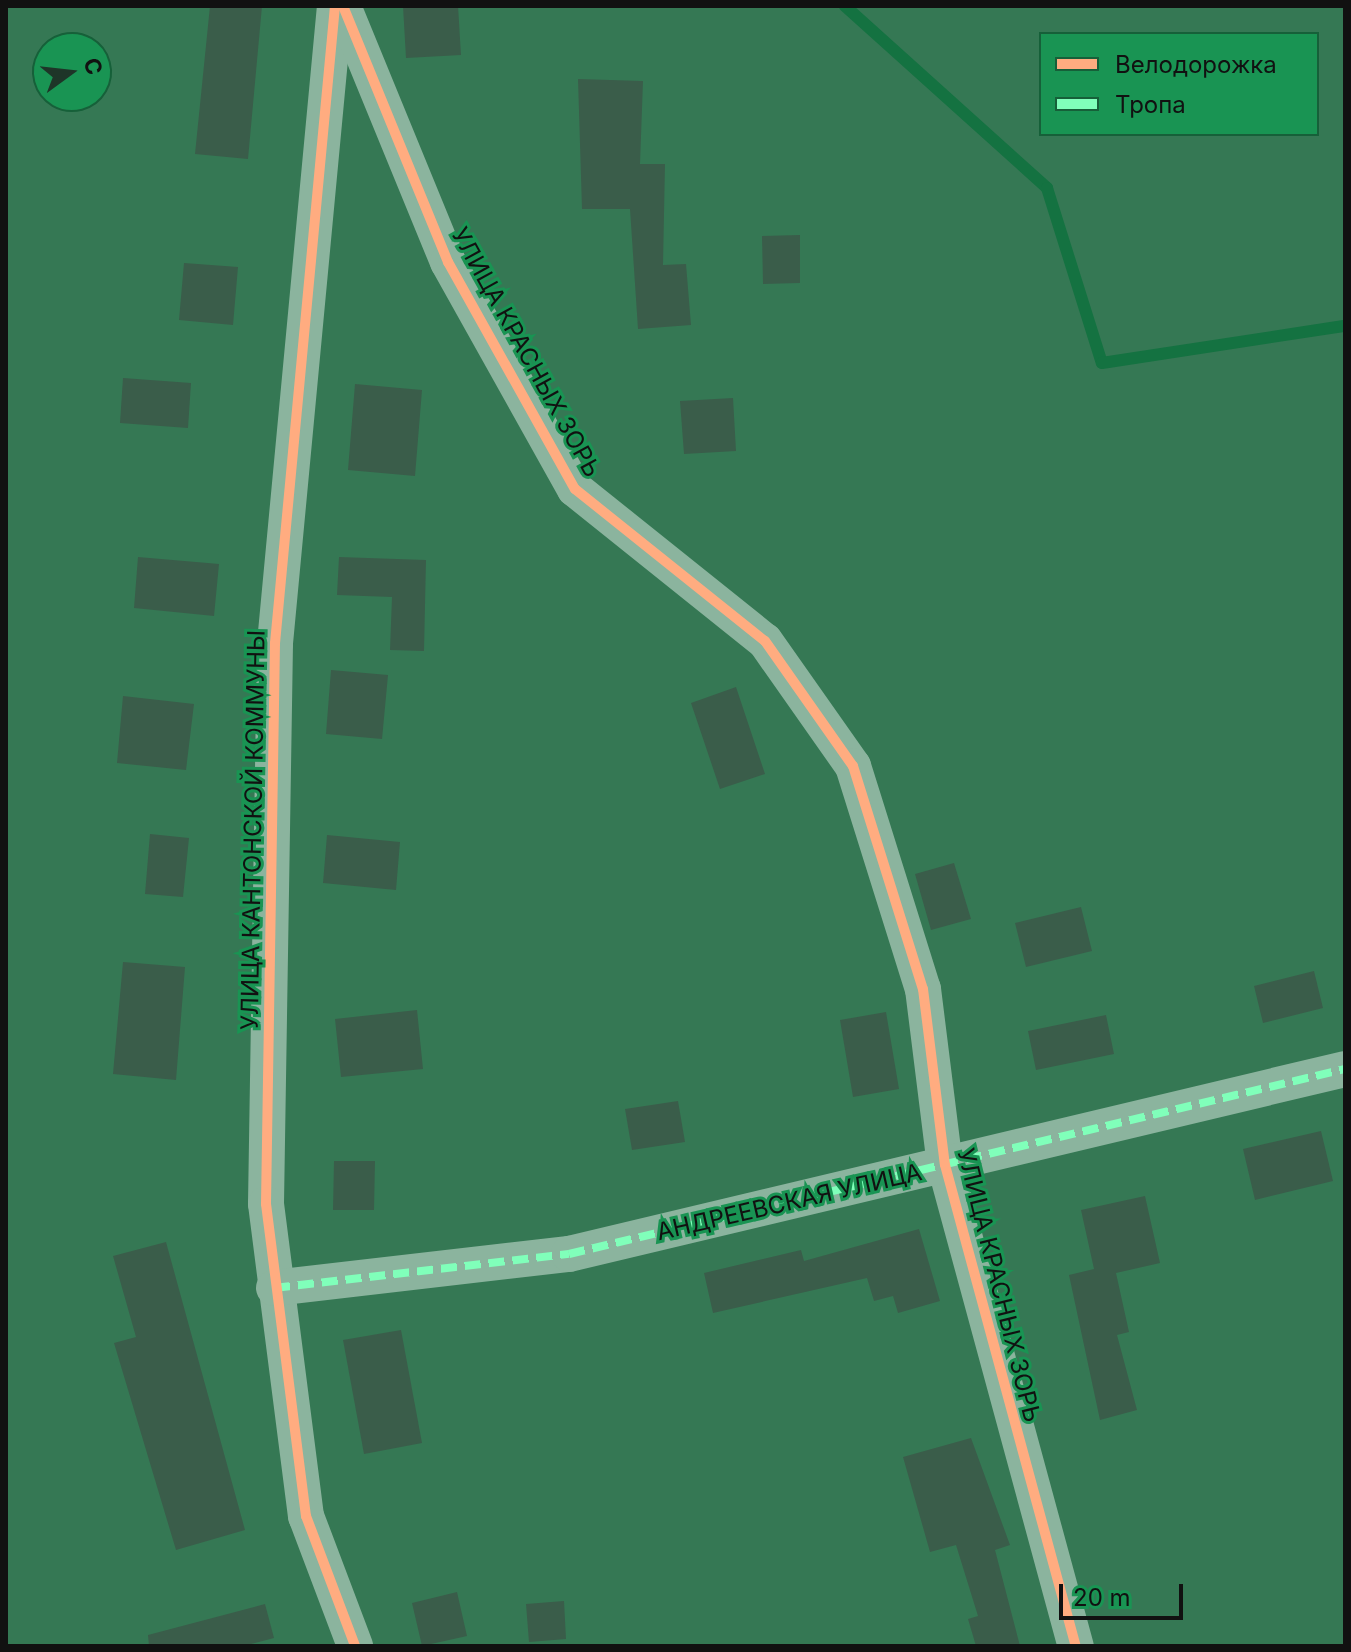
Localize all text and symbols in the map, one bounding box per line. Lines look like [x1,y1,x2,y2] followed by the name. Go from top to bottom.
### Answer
[32,32,112,112] north arrow
[1039,32,1319,136] legend
[1115,50,1277,79] text: Велодорожка
[79,55,108,78] text: С
[1115,90,1186,119] text: Тропа
[445,222,607,482] street label: УЛИЦА КРАСНЫХ ЗОРЬ
[235,630,271,1030] street label: УЛИЦА КАНТОНСКОЙ КОММУНЫ
[951,1145,1047,1425] street label: УЛИЦА КРАСНЫХ ЗОРЬ
[654,1157,924,1247] street label: АНДРЕЕВСКАЯ УЛИЦА
[1063,1568,1187,1618] scale bar
[1073,1583,1131,1612] text: 20 m

